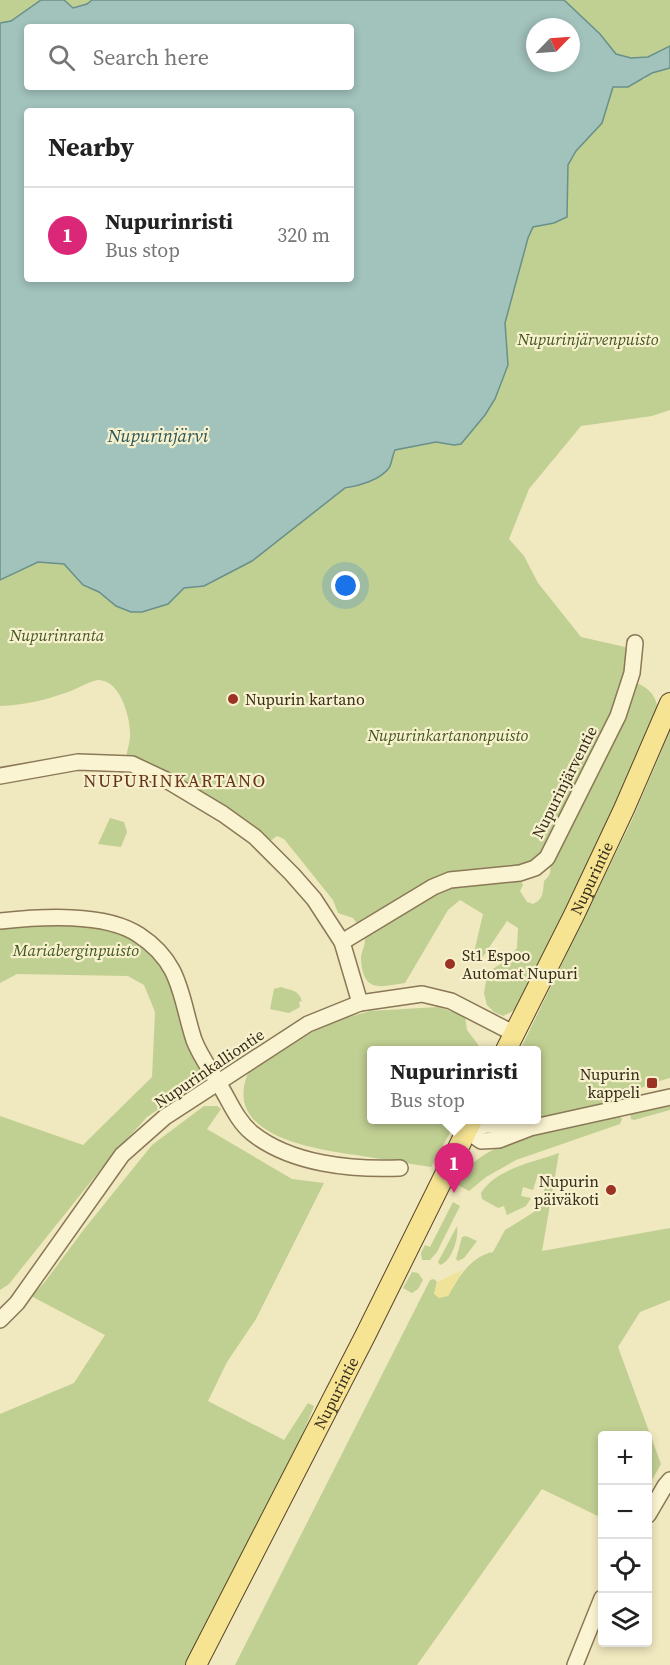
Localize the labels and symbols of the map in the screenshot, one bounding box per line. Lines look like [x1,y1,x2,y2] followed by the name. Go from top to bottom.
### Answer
[526,18,580,72] north arrow
[517,328,659,350] park label: Nupurinjärvenpuisto
[107,423,209,448] water label: Nupurinjärvi
[331,571,360,600] your location
[9,624,105,646] park label: Nupurinranta
[245,688,365,710] place label: Nupurin kartano
[226,692,240,706] marker: Nupurin kartano
[526,722,602,842] street label: Nupurinjärventie
[367,724,529,746] park label: Nupurinkartanonpuisto
[83,768,267,793] district label: NUPURINKARTANO
[565,838,618,918] street label: Nupurintie
[12,939,139,961] park label: Mariaberginpuisto
[462,944,578,984] place label: St1 Espoo Automat Nupuri
[443,957,457,971] marker: St1 Espoo Automat Nupuri
[150,1023,268,1113] street label: Nupurinkalliontie
[580,1063,640,1103] place label: Nupurin kappeli
[645,1076,659,1090] marker: Nupurin kappeli
[434,1144,474,1193] pin: 1
[534,1170,599,1210] place label: Nupurin päiväkoti
[604,1183,618,1197] marker: Nupurin päiväkoti
[308,1353,364,1433] street label: Nupurintie

